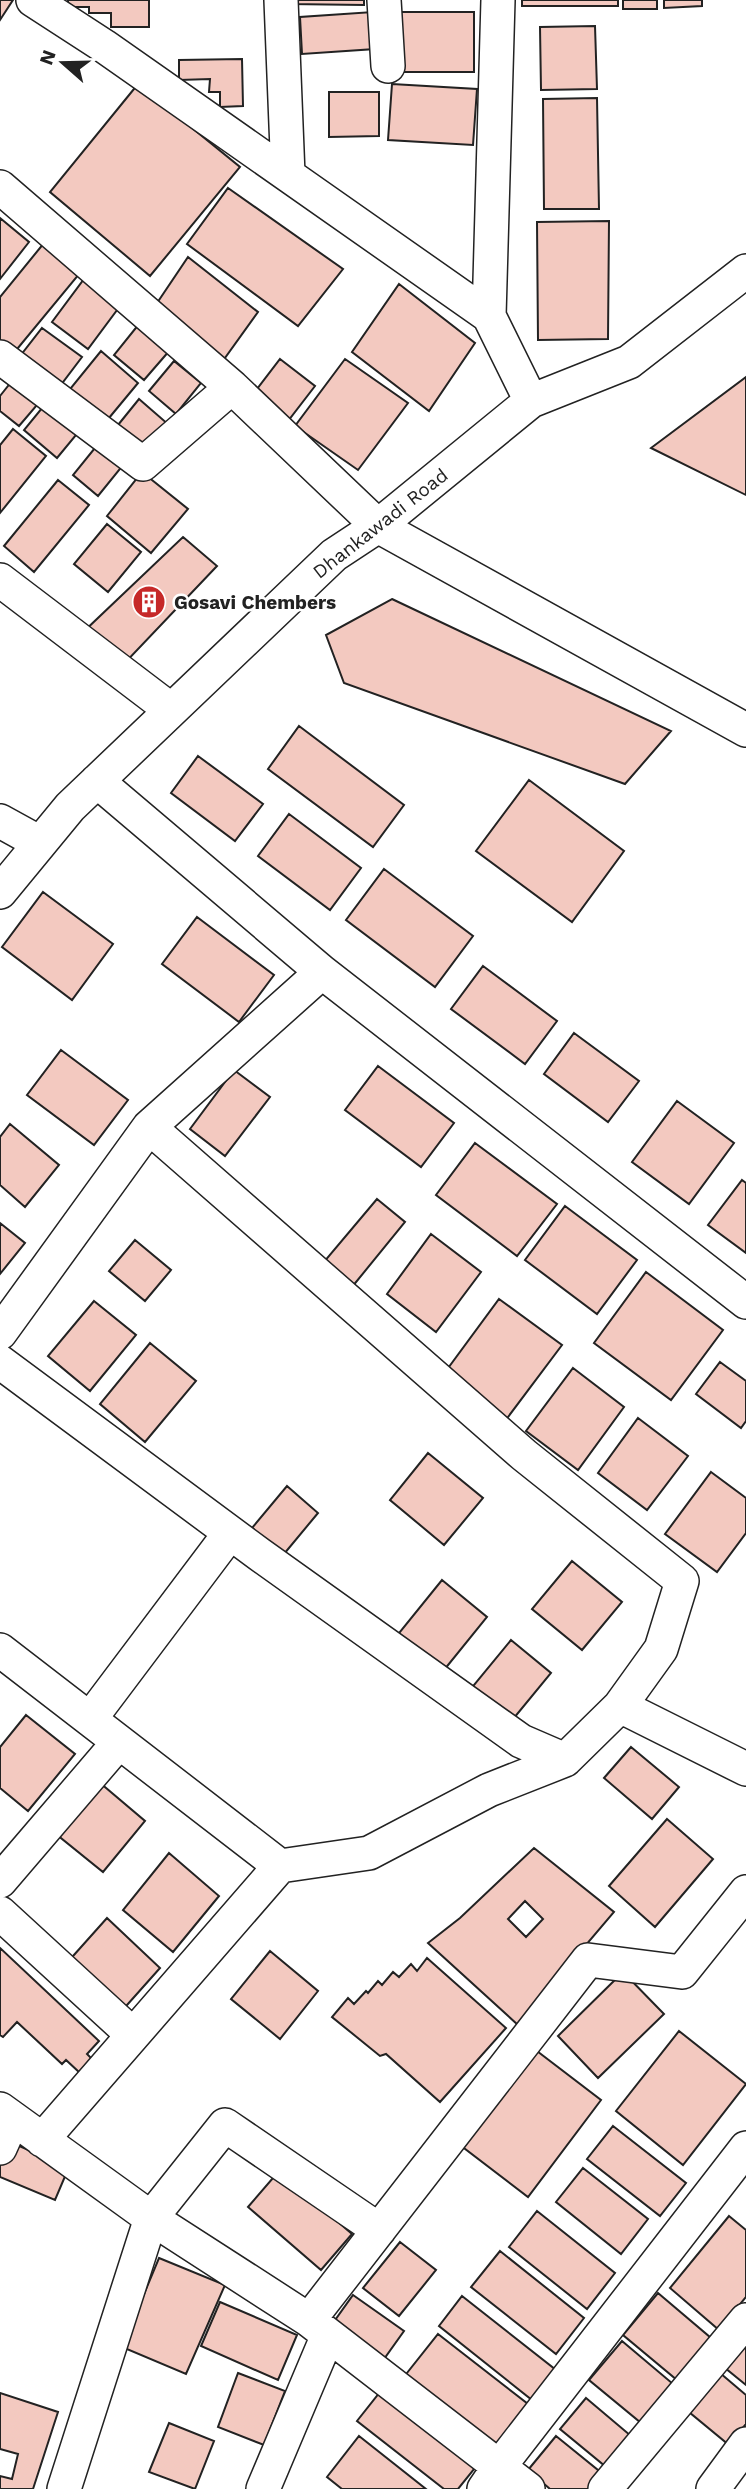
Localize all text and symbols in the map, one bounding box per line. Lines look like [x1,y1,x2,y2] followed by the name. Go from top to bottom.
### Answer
[28,28,98,98] north arrow
[34,47,61,68] text: N
[308,463,453,583] street label: Dhankawadi Road
[130,583,168,621] building icon: Gosavi Chembers
[174,591,336,614] place label: Gosavi Chembers

